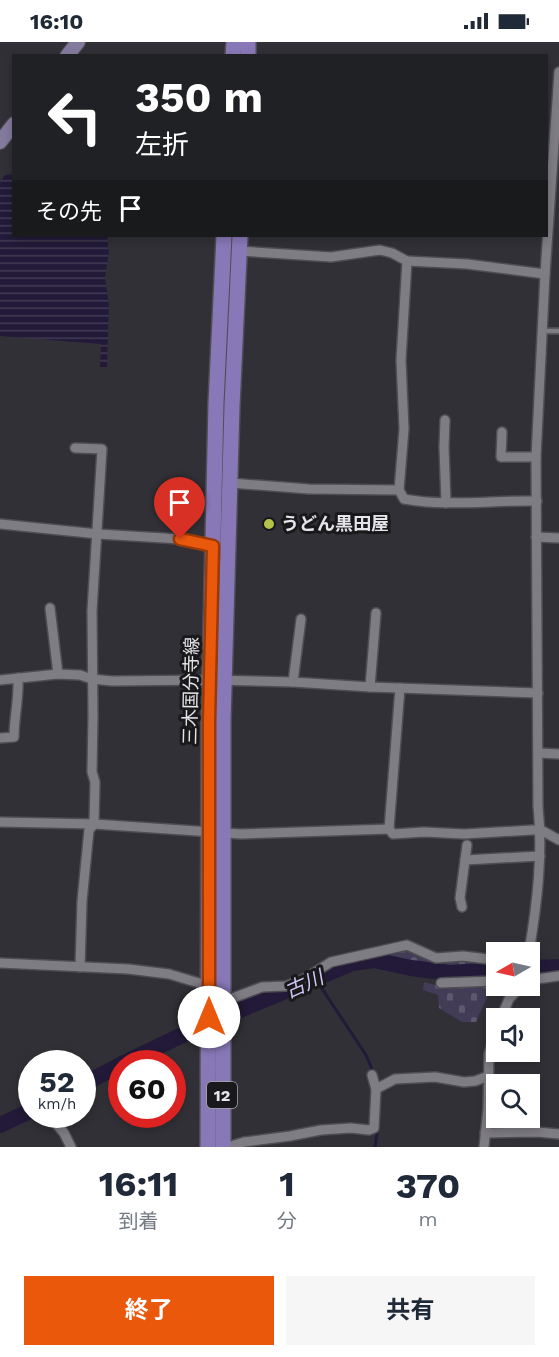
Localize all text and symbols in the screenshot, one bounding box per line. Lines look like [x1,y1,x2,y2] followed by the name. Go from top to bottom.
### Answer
[30,9,83,34] text: 16:10
[135,73,263,122] text: 350 m
[36,78,114,156] icon: left
[135,129,189,161] text: 左折
[114,192,147,225] icon: arrive
[36,199,102,224] text: その先
[154,477,205,539] pin
[163,486,196,519] icon: arrive
[281,513,389,534] place label: うどん黒田屋
[262,517,276,531] marker: うどん黒田屋
[179,637,202,745] street label: 三木国分寺線
[486,942,540,996] north arrow
[486,942,540,1128] map controls
[281,964,329,1003] water label: 古川
[177,985,241,1049] position arrow
[486,1008,540,1062] button: sound
[108,1050,186,1128] speed limit sign: 60
[39,1064,75,1099] text: 52
[486,1074,540,1128] button: search
[207,1082,237,1108] road number: 12
[38,1095,76,1113] text: km/h
[99,1163,178,1205] text: 16:11
[279,1163,295,1205] text: 1
[396,1165,460,1207] text: 370
[418,1207,438,1231] text: m
[119,1209,159,1233] text: 到着
[277,1209,297,1233] text: 分
[24,1276,274,1345] button: 終了
[286,1276,535,1345] button: 共有

